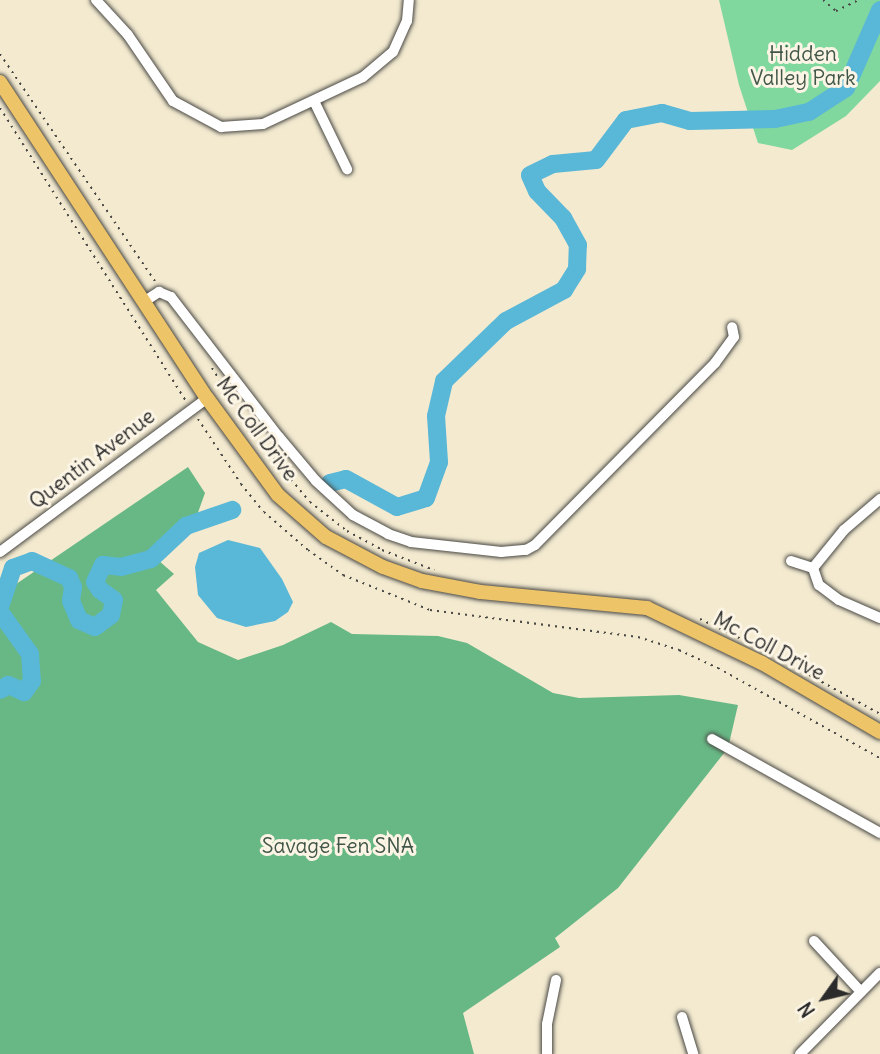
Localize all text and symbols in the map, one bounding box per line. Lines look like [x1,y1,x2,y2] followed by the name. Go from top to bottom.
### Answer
[750,41,856,91] park label: Hidden Valley Park
[211,372,303,486] street label: Mc Coll Drive
[24,404,160,514] street label: Quentin Avenue
[709,606,829,686] street label: Mc Coll Drive
[262,833,414,859] park label: Savage Fen SNA
[789,963,859,1033] north arrow
[793,998,820,1022] text: N

